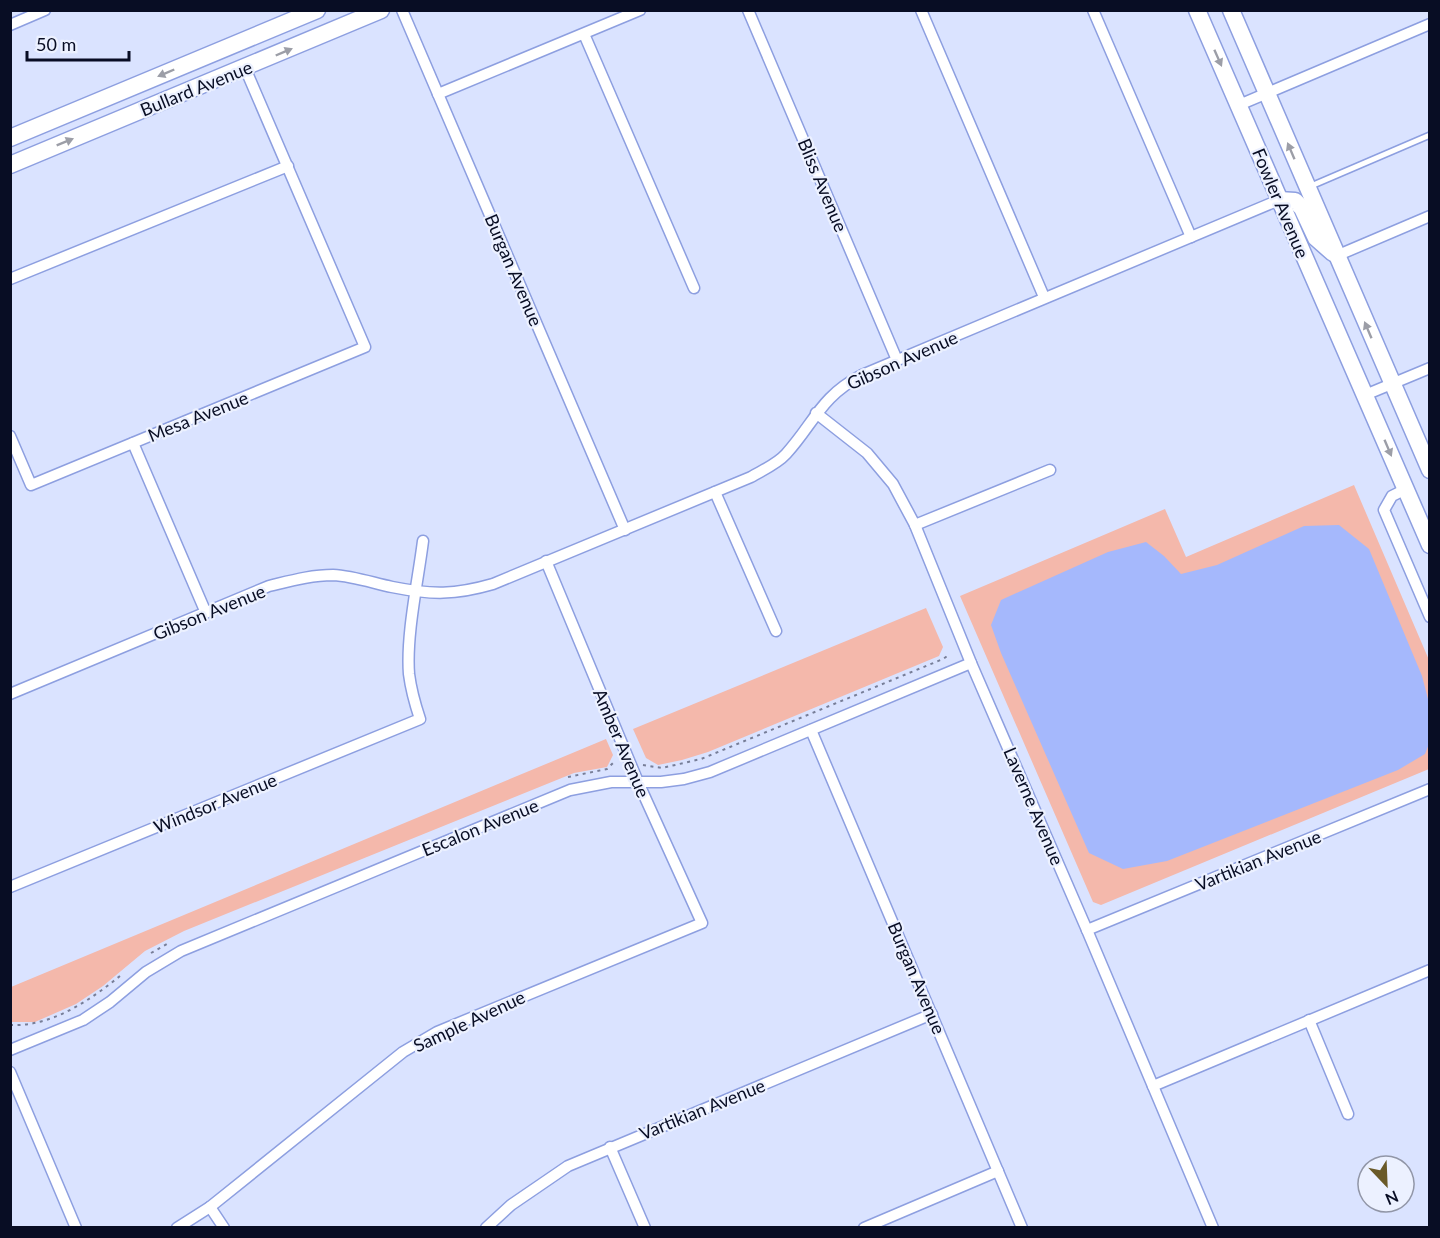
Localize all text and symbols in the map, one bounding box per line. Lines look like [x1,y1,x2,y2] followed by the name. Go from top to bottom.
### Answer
[27,24,129,62] scale bar
[36,33,76,55] text: 50 m
[275,47,292,56] one-way arrow
[1214,49,1223,66] one-way arrow
[137,56,255,120] street label: Bullard Avenue
[157,69,175,78] one-way arrow
[793,135,853,235] street label: Bliss Avenue
[56,137,74,147] one-way arrow
[1286,142,1295,160] one-way arrow
[1248,145,1314,261] street label: Fowler Avenue
[480,211,548,329] street label: Burgan Avenue
[1363,321,1373,339] one-way arrow
[843,326,961,394] street label: Gibson Avenue
[145,386,251,446] street label: Mesa Avenue
[1383,440,1393,458] one-way arrow
[150,579,268,645] street label: Gibson Avenue
[589,685,655,801] street label: Amber Avenue
[999,744,1069,868] street label: Laverne Avenue
[150,768,280,838] street label: Windsor Avenue
[419,794,541,860] street label: Escalon Avenue
[1192,825,1324,895] street label: Vartikian Avenue
[883,919,951,1037] street label: Burgan Avenue
[410,985,528,1057] street label: Sample Avenue
[636,1074,768,1144] street label: Vartikian Avenue
[1356,1154,1416,1214] north arrow
[1383,1187,1401,1209] text: N

